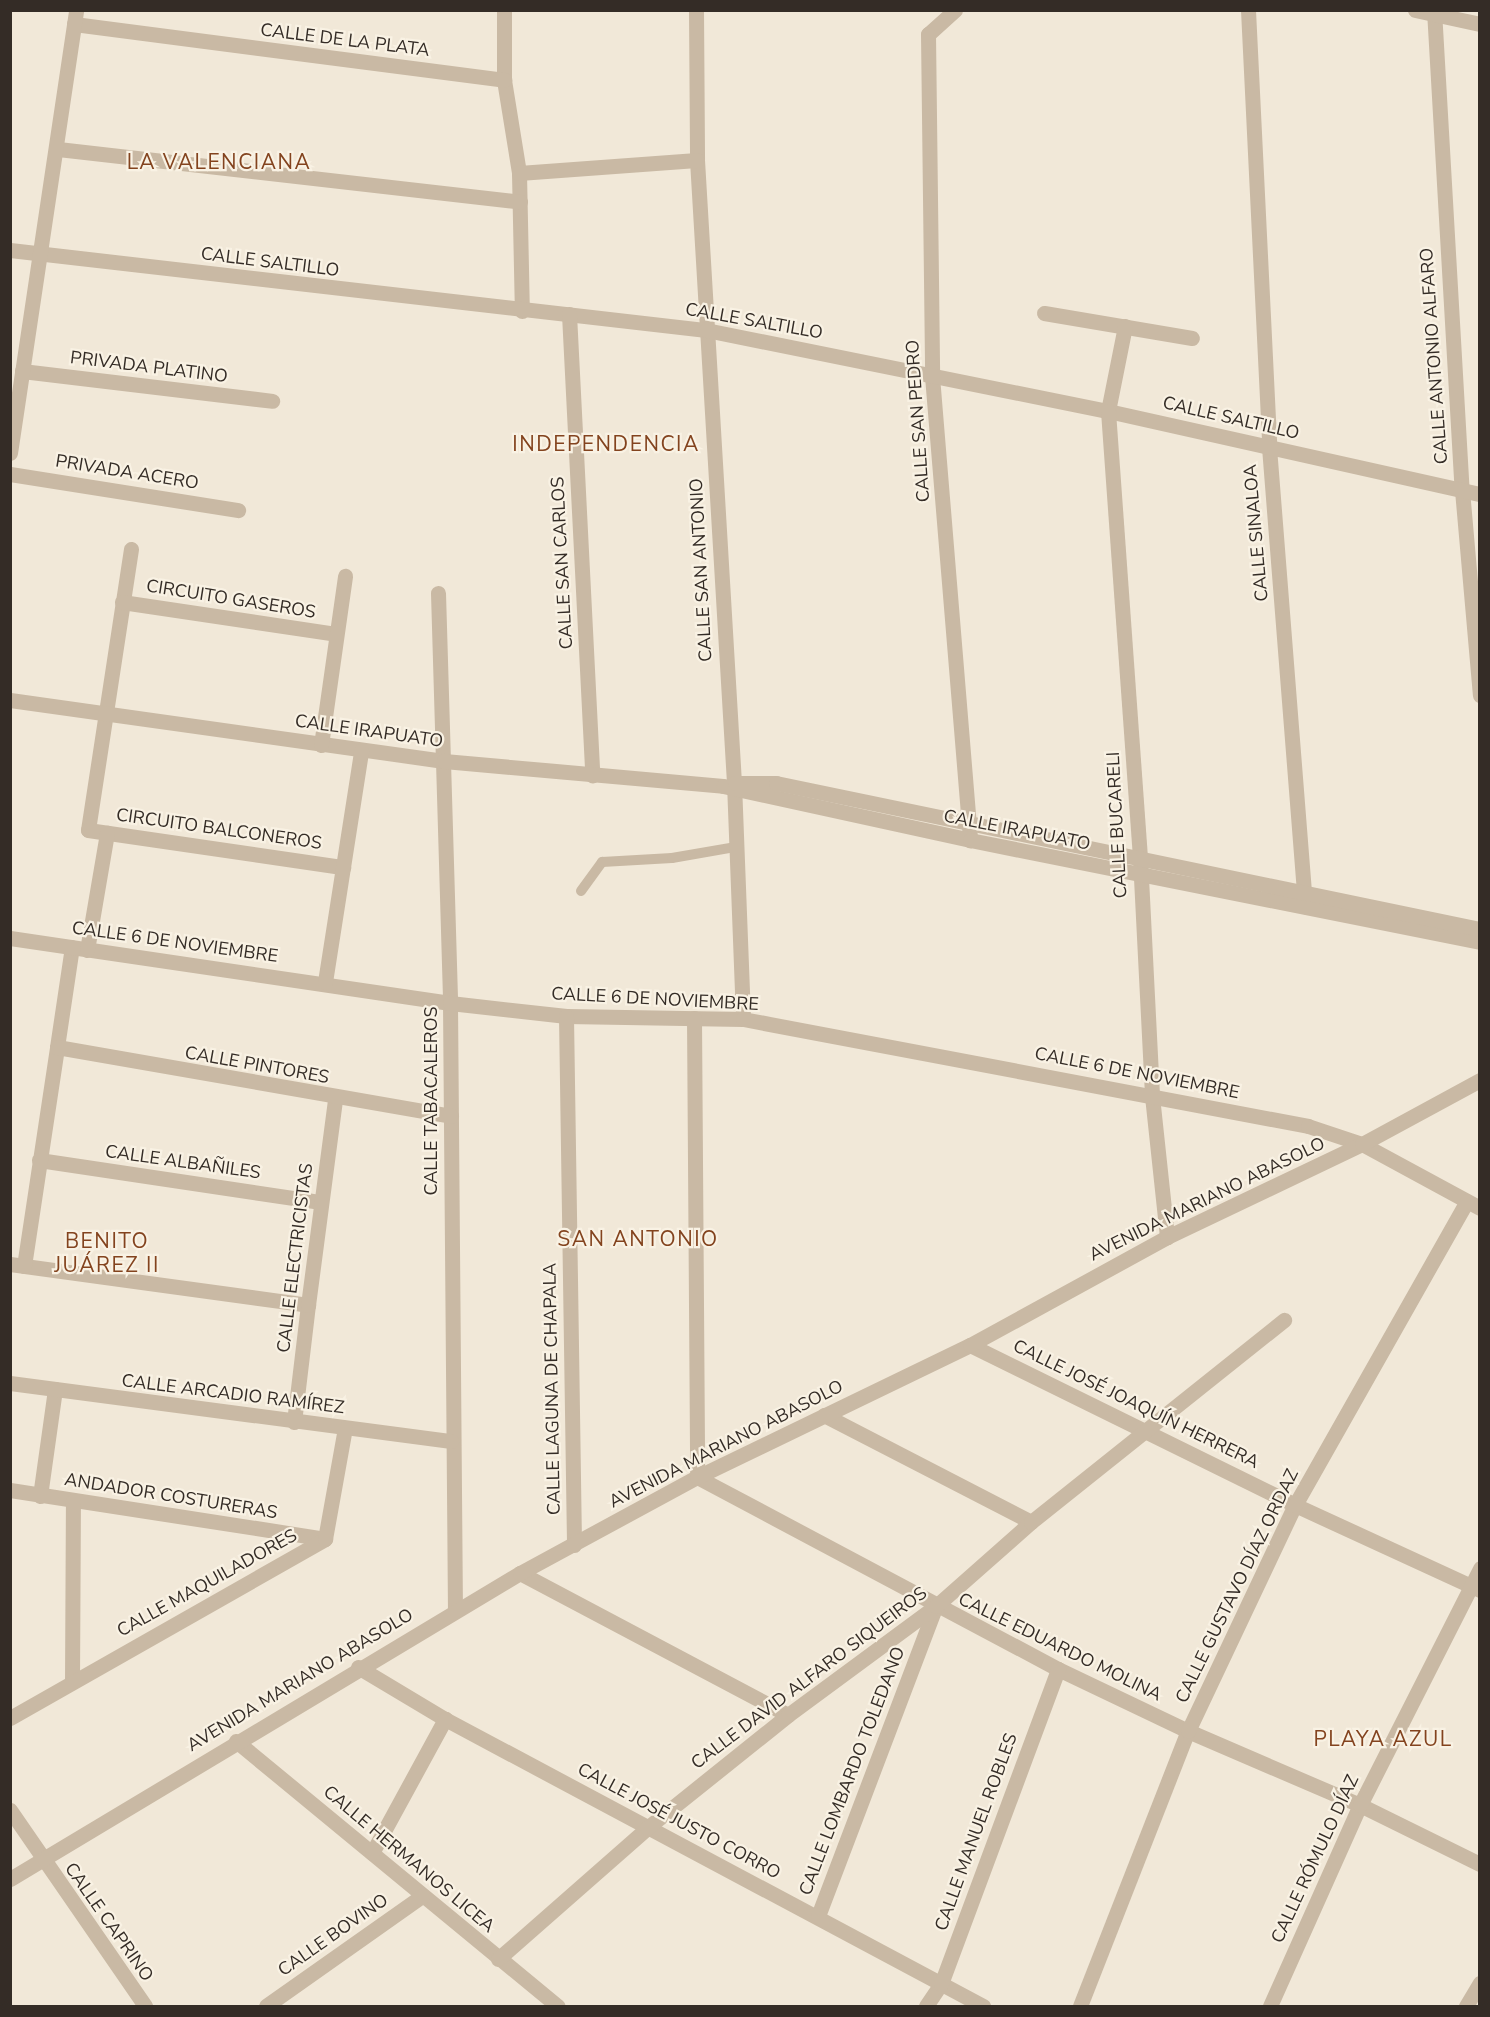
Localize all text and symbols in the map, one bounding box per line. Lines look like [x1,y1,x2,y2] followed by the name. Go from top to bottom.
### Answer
[259,19,431,61] street label: CALLE DE LA PLATA
[127,149,311,175] district label: LA VALENCIANA
[200,243,340,281] street label: CALLE SALTILLO
[1416,247,1452,465] street label: CALLE ANTONIO ALFARO
[683,298,825,344] street label: CALLE SALTILLO
[902,339,934,503] street label: CALLE SAN PEDRO
[69,347,229,387] street label: PRIVADA PLATINO
[1161,392,1301,444] street label: CALLE SALTILLO
[512,431,700,457] district label: INDEPENDENCIA
[54,450,200,494] street label: PRIVADA ACERO
[1239,464,1273,602] street label: CALLE SINALOA
[547,476,577,650] street label: CALLE SAN CARLOS
[685,478,717,662] street label: CALLE SAN ANTONIO
[145,575,317,623] street label: CIRCUITO GASEROS
[294,710,444,752] street label: CALLE IRAPUATO
[1102,751,1132,899] street label: CALLE BUCARELI
[115,804,323,854] street label: CIRCUITO BALCONEROS
[942,805,1092,855] street label: CALLE IRAPUATO
[71,917,279,967] street label: CALLE 6 DE NOVIEMBRE
[551,983,759,1015] street label: CALLE 6 DE NOVIEMBRE
[420,1006,442,1196] street label: CALLE TABACALEROS
[183,1042,331,1088] street label: CALLE PINTORES
[1033,1043,1241,1103] street label: CALLE 6 DE NOVIEMBRE
[1085,1132,1329,1266] street label: AVENIDA MARIANO ABASOLO
[104,1140,262,1184] street label: CALLE ALBAÑILES
[273,1162,317,1354] street label: CALLE ELECTRICISTAS
[557,1226,719,1252] district label: SAN ANTONIO
[54,1228,160,1278] district label: BENITO JUÁREZ II
[539,1263,565,1515] street label: CALLE LAGUNA DE CHAPALA
[1010,1335,1262,1473] street label: CALLE JOSÉ JOAQUÍN HERRERA
[120,1370,346,1418] street label: CALLE ARCADIO RAMÍREZ
[605,1375,847,1513] street label: AVENIDA MARIANO ABASOLO
[1171,1466,1303,1706] street label: CALLE GUSTAVO DÍAZ ORDAZ
[63,1468,279,1524] street label: ANDADOR COSTURERAS
[113,1524,301,1642] street label: CALLE MAQUILADORES
[687,1582,931,1774] street label: CALLE DAVID ALFARO SIQUEIROS
[955,1588,1165,1706] street label: CALLE EDUARDO MOLINA
[183,1604,417,1756] street label: AVENIDA MARIANO ABASOLO
[795,1644,909,1898] street label: CALLE LOMBARDO TOLEDANO
[1313,1726,1453,1752] district label: PLAYA AZUL
[930,1730,1022,1934] street label: CALLE MANUEL ROBLES
[574,1758,784,1884] street label: CALLE JOSÉ JUSTO CORRO
[1267,1772,1363,1946] street label: CALLE RÓMULO DÍAZ
[319,1781,499,1937] street label: CALLE HERMANOS LICEA
[60,1859,158,1985] street label: CALLE CAPRINO
[274,1889,392,1981] street label: CALLE BOVINO

